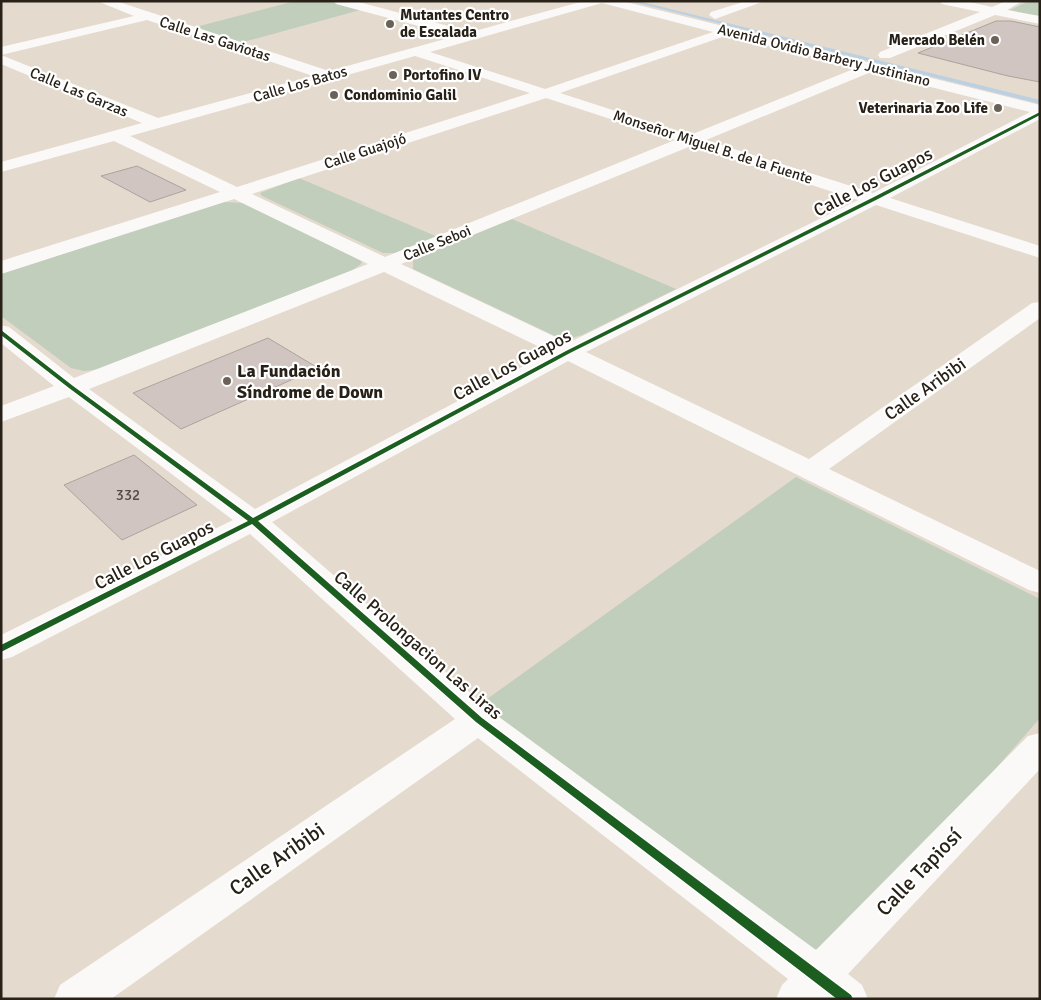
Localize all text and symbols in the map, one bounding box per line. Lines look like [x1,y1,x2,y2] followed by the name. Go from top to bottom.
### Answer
[400,6,509,41] place label: Mutantes Centro de Escalada
[157,13,273,66] street label: Calle Las Gaviotas
[384,18,396,30] marker: Mutantes Centro de Escalada
[716,20,932,90] street label: Avenida Ovidio Barbery Justiniano
[888,31,985,49] place label: Mercado Belén
[989,34,1001,46] marker: Mercado Belén
[251,62,350,106] street label: Calle Los Batos
[27,63,131,121] street label: Calle Las Garzas
[403,66,481,84] place label: Portofino IV
[387,69,399,81] marker: Portofino IV
[344,86,457,104] place label: Condominio Galil
[328,89,340,101] marker: Condominio Galil
[859,99,988,117] place label: Veterinaria Zoo Life
[992,102,1004,114] marker: Veterinaria Zoo Life
[611,106,815,188] street label: Monseñor Miguel B. de la Fuente
[322,129,409,173] street label: Calle Guajojó
[810,143,936,221] street label: Calle Los Guapos
[400,221,474,265] street label: Calle Seboi
[449,325,575,405] street label: Calle Los Guapos
[880,353,970,425] street label: Calle Aribibi
[237,360,383,403] place label: La Fundación Síndrome de Down
[221,375,233,387] marker: La Fundación Síndrome de Down
[116,486,140,504] house number: 332
[91,516,217,594] street label: Calle Los Guapos
[329,566,507,724] street label: Calle Prolongacion Las Liras
[224,817,330,901] street label: Calle Aribibi
[871,822,968,921] street label: Calle Tapiosí

